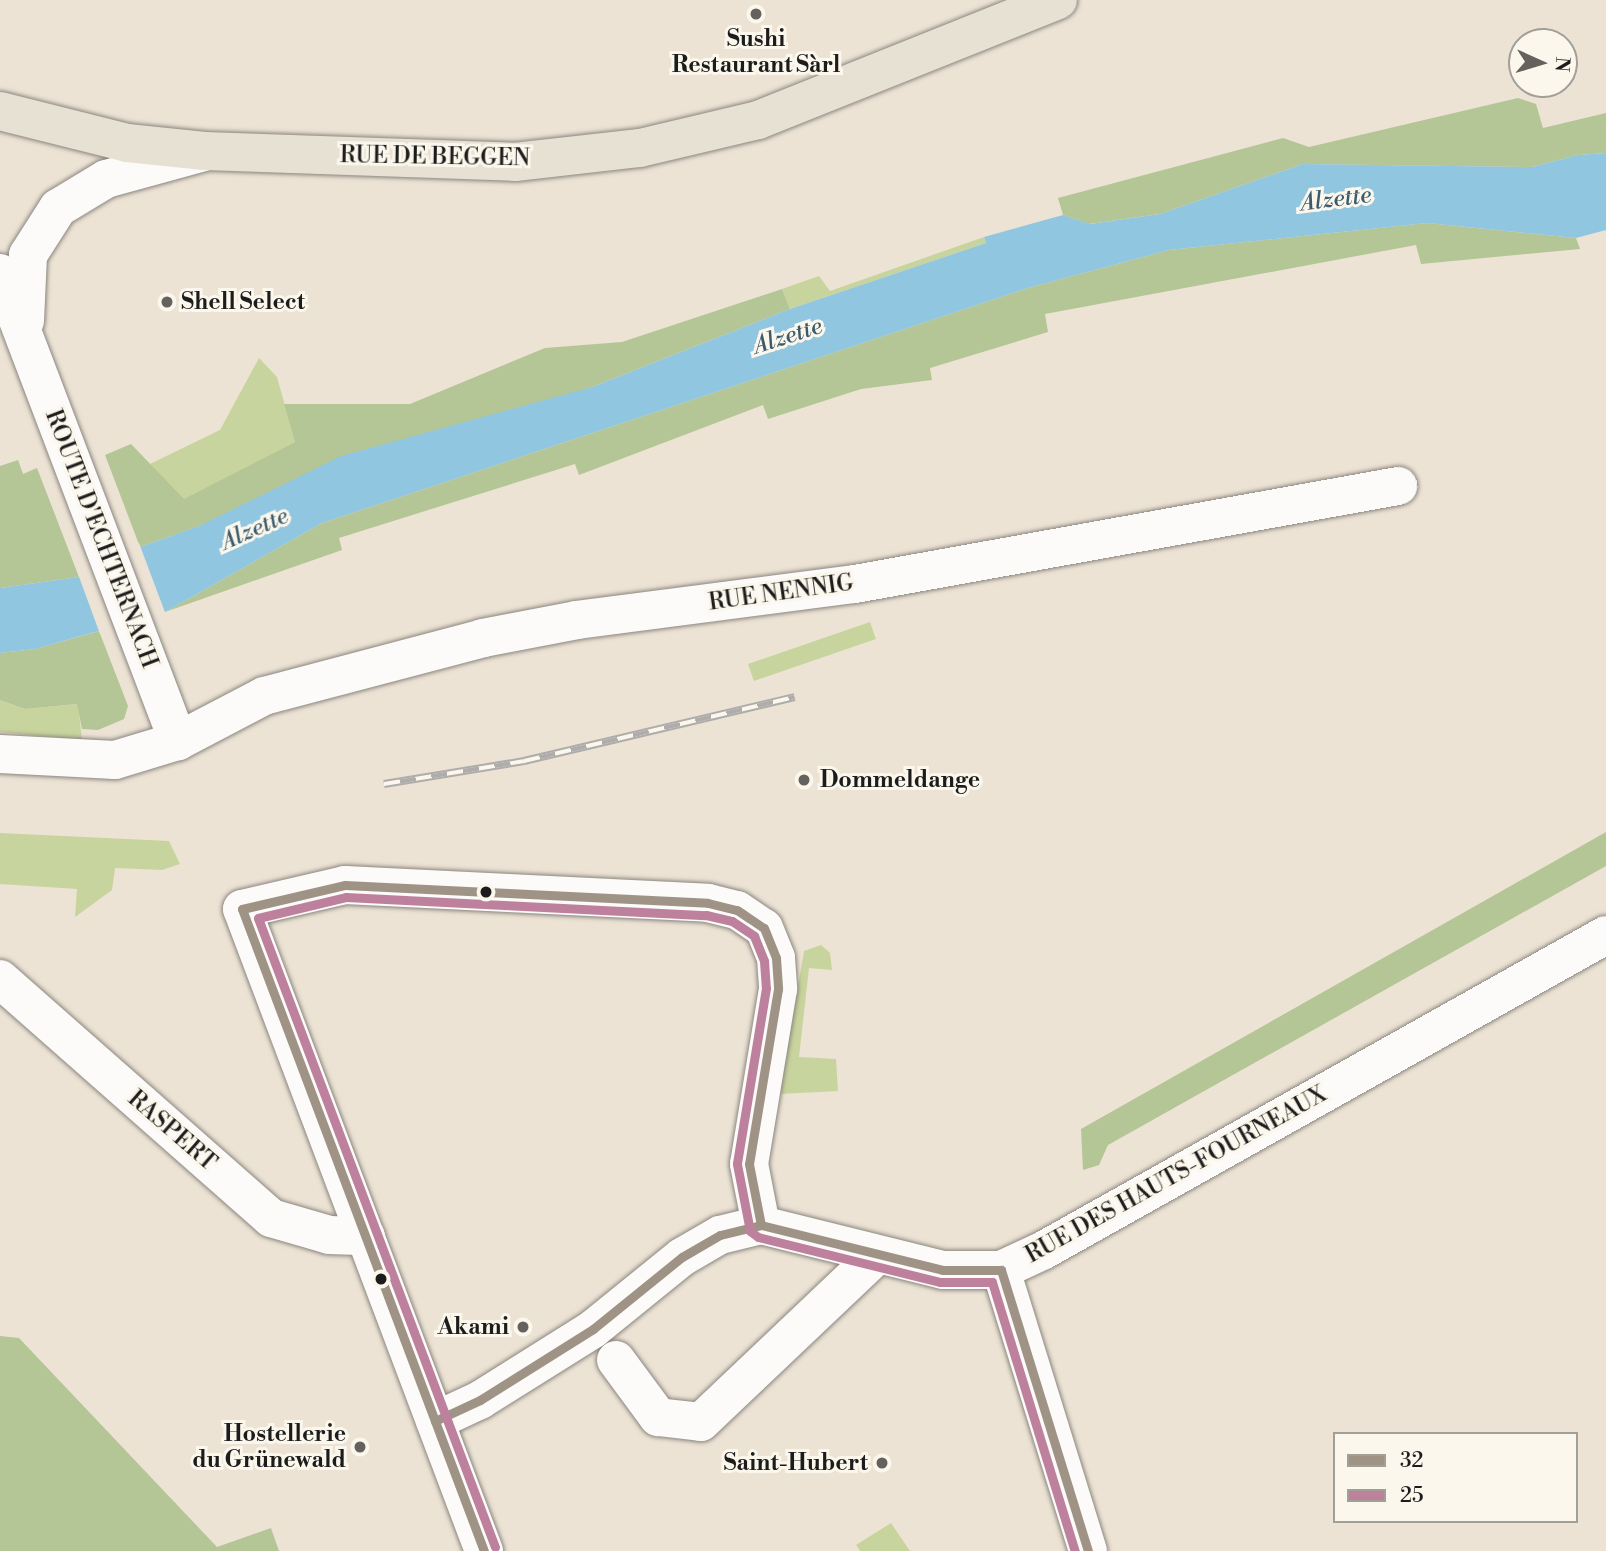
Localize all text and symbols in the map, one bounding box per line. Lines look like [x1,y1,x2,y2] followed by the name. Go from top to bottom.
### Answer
[748,6,764,22] marker: Sushi Restaurant Sàrl
[672,25,840,79] place label: Sushi Restaurant Sàrl
[1508,28,1578,98] north arrow
[1549,56,1574,73] text: N
[340,142,530,172] street label: RUE DE BEGGEN
[1299,181,1373,219] water label: Alzette
[181,288,305,316] place label: Shell Select
[159,294,175,310] marker: Shell Select
[750,312,826,362] water label: Alzette
[39,406,163,672] street label: ROUTE D'ECHTERNACH
[217,502,293,558] water label: Alzette
[707,569,855,617] street label: RUE NENNIG
[820,766,980,794] place label: Dommeldange
[794,770,814,790] marker: Dommeldange
[479,885,493,899] unlabelled marker
[1021,1081,1331,1269] street label: RUE DES HAUTS-FOURNEAUX
[122,1085,222,1177] street label: RASPERT
[374,1272,388,1286] unlabelled marker
[437,1313,509,1341] place label: Akami
[515,1319,531,1335] marker: Akami
[192,1420,346,1474] place label: Hostellerie du Grünewald
[1333,1432,1578,1523] legend
[352,1439,368,1455] marker: Hostellerie du Grünewald
[1400,1448,1424,1474] text: 32
[724,1449,868,1477] place label: Saint-Hubert
[874,1455,890,1471] marker: Saint-Hubert
[1400,1483,1424,1509] text: 25

